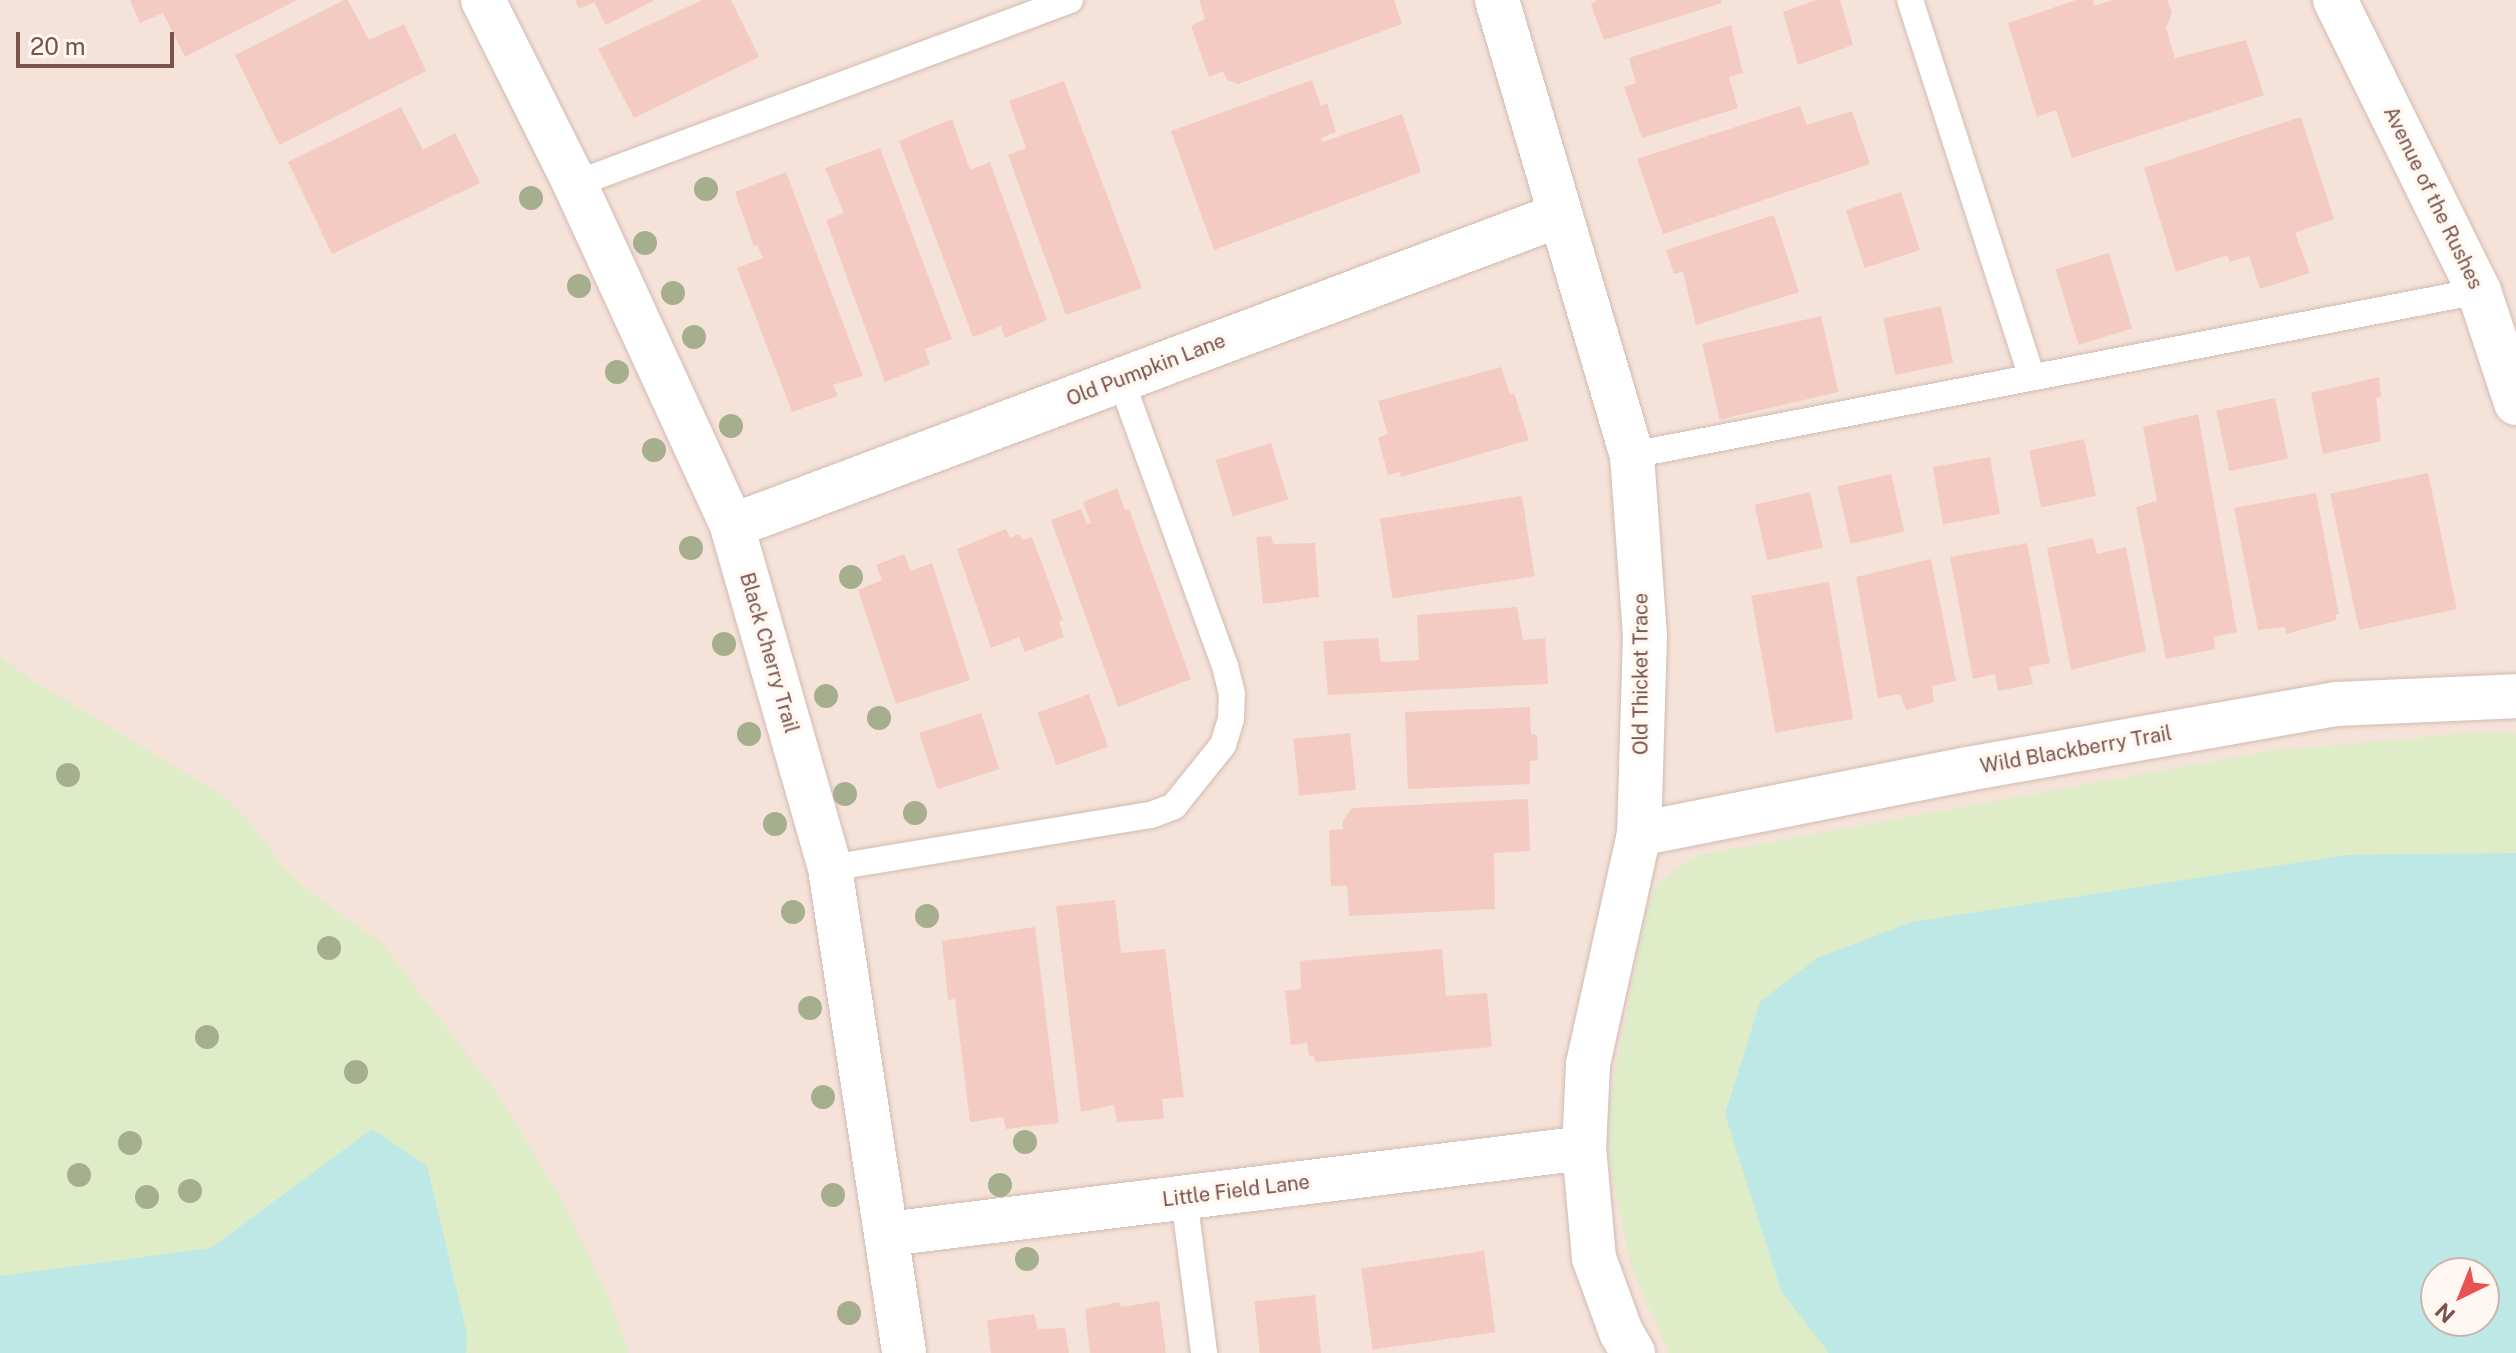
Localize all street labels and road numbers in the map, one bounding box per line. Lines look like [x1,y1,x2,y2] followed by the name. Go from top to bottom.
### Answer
[2378,103,2488,293] street label: Avenue of the Rushes
[1063,329,1229,411] street label: Old Pumpkin Lane
[735,570,803,736] street label: Black Cherry Trail
[1629,593,1653,755] street label: Old Thicket Trace
[1978,721,2174,779] street label: Wild Blackberry Trail
[1161,1170,1311,1212] street label: Little Field Lane

